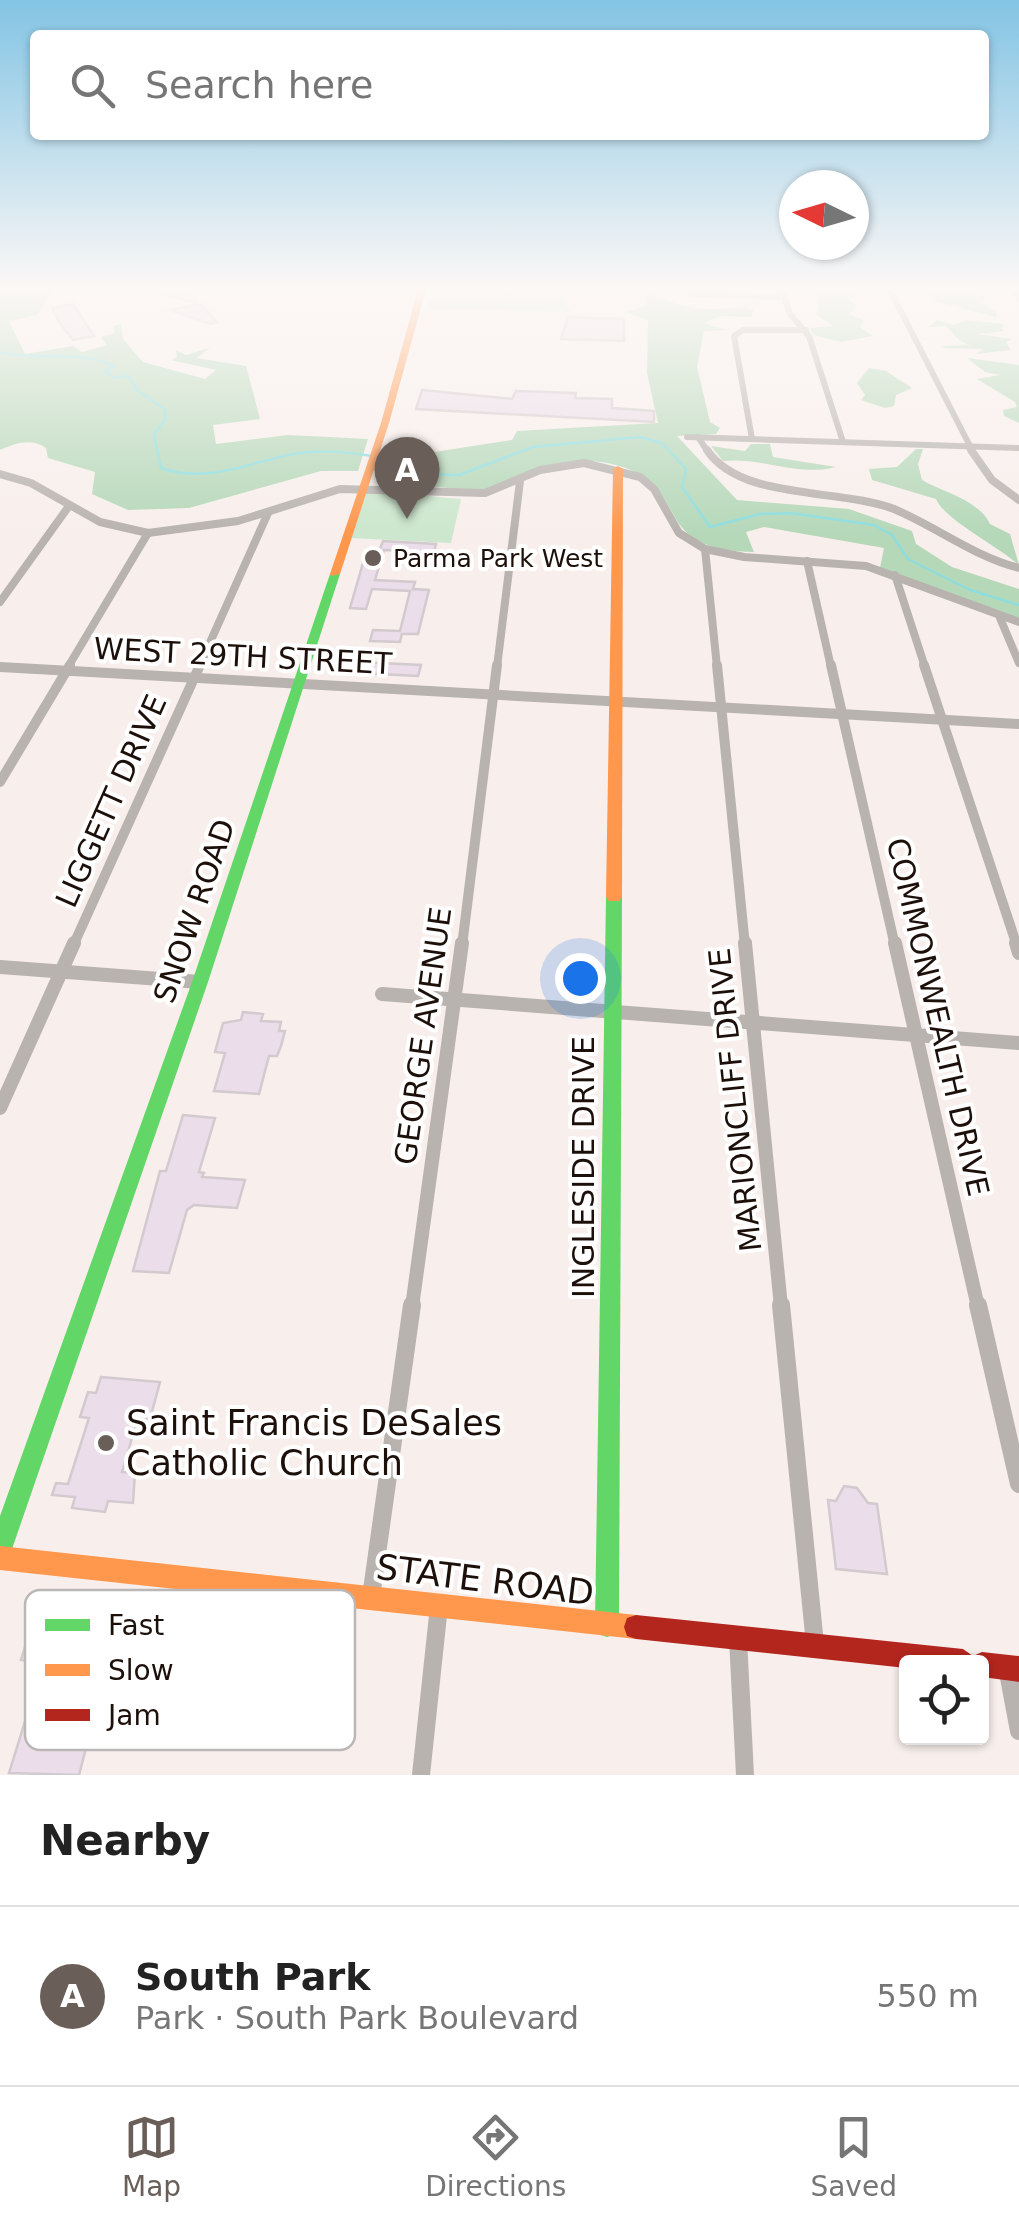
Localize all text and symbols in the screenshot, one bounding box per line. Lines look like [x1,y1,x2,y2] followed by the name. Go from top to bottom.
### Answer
[30,30,989,140] search box
[65,58,120,113] icon: search
[145,63,373,107] text: Search here
[779,170,869,260] north arrow
[374,436,440,519] pin: A
[393,544,603,573] place label: Parma Park West
[362,547,384,569] marker: Parma Park West
[93,631,394,681] street label: WEST 29TH STREET
[48,689,174,913] street label: LIGGETT DRIVE
[146,815,242,1007] street label: SNOW ROAD
[880,834,996,1200] street label: COMMONWEALTH DRIVE
[388,905,458,1167] street label: GEORGE AVENUE
[702,947,768,1253] street label: MARIONCLIFF DRIVE
[555,953,606,1004] your location
[566,1036,601,1298] street label: INGLESIDE DRIVE
[126,1403,502,1483] place label: Saint Francis DeSales Catholic Church
[95,1432,117,1454] marker: Saint Francis DeSales Catholic Church
[374,1547,596,1613] street label: STATE ROAD
[25,1590,355,1750] legend
[108,1609,164,1642] text: Fast
[108,1654,174,1687] text: Slow
[899,1655,989,1745] map controls
[899,1655,989,1745] button: locate
[106,1699,161,1732] text: Jam
[40,1816,210,1865] text: Nearby
[135,1955,370,1999] text: South Park
[60,1977,85,2015] text: A
[877,1977,979,2015] text: 550 m
[135,1999,579,2037] text: Park · South Park Boulevard
[122,2110,181,2203] tab: Map
[425,2110,566,2203] tab: Directions
[810,2110,897,2203] tab: Saved

